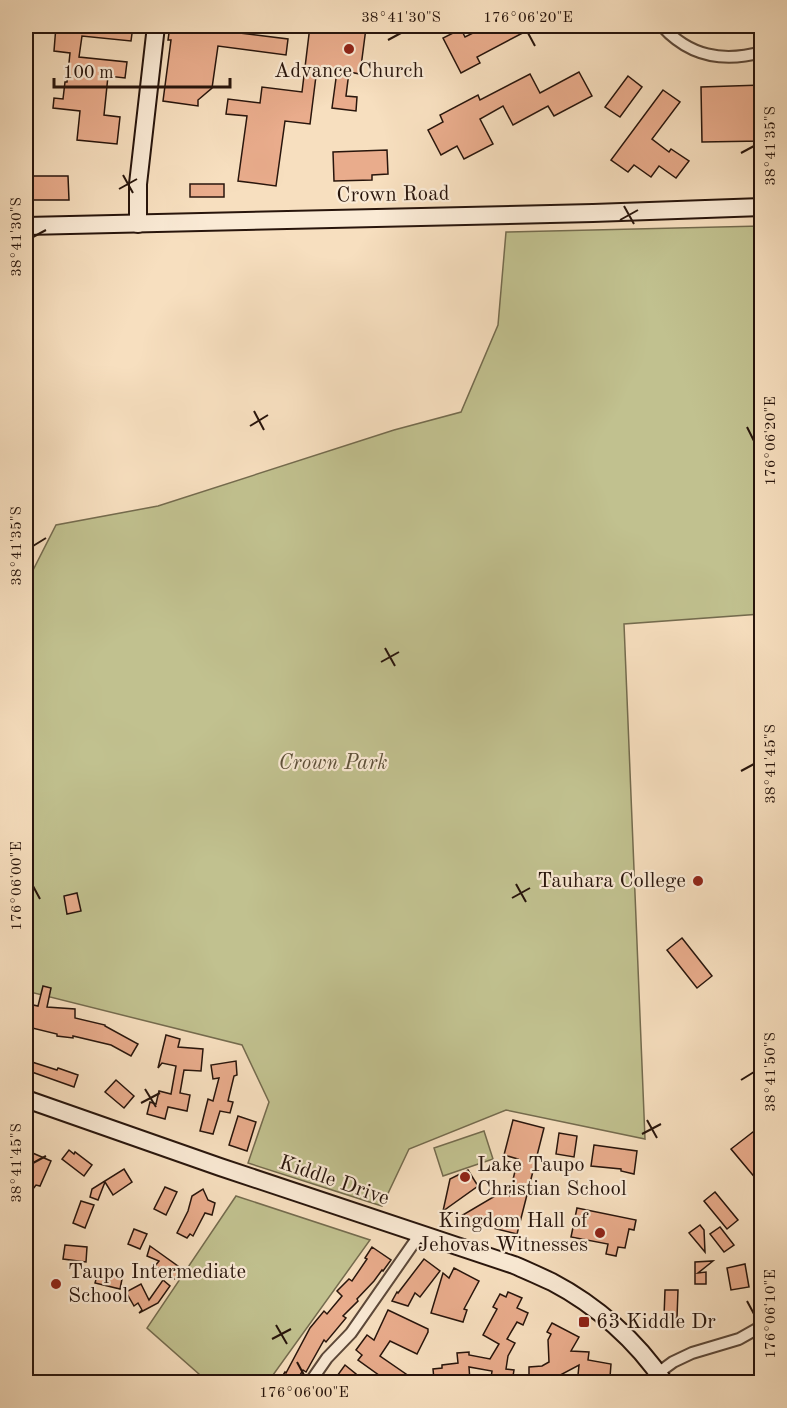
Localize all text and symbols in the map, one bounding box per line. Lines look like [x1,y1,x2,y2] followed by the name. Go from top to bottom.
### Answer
[361,11,441,26] text: 38°41'30"S
[483,11,573,26] text: 176°06'20"E
[342,42,356,56] marker: Advance Church
[54,51,230,89] scale bar
[274,61,424,82] place label: Advance Church
[63,64,114,82] text: 100 m
[764,106,779,186] text: 38°41'35"S
[336,184,450,206] street label: Crown Road
[10,197,25,277] text: 38°41'30"S
[764,396,779,486] text: 176°06'20"E
[10,506,25,586] text: 38°41'35"S
[764,724,779,804] text: 38°41'45"S
[278,753,388,774] park label: Crown Park
[10,841,25,931] text: 176°06'00"E
[537,871,686,892] place label: Tauhara College
[691,874,705,888] marker: Tauhara College
[764,1032,779,1112] text: 38°41'50"S
[10,1123,25,1203] text: 38°41'45"S
[276,1152,392,1210] street label: Kiddle Drive
[477,1155,627,1200] place label: Lake Taupo Christian School
[458,1170,472,1184] marker: Lake Taupo Christian School
[418,1211,589,1256] place label: Kingdom Hall of Jehovas Witnesses
[593,1226,607,1240] marker: Kingdom Hall of Jehovas Witnesses
[68,1262,246,1307] place label: Taupo Intermediate School
[764,1269,779,1359] text: 176°06'10"E
[49,1277,63,1291] marker: Taupo Intermediate School
[596,1312,716,1333] place label: 63 Kiddle Dr
[577,1315,591,1329] marker: 63 Kiddle Dr
[259,1386,349,1401] text: 176°06'00"E

